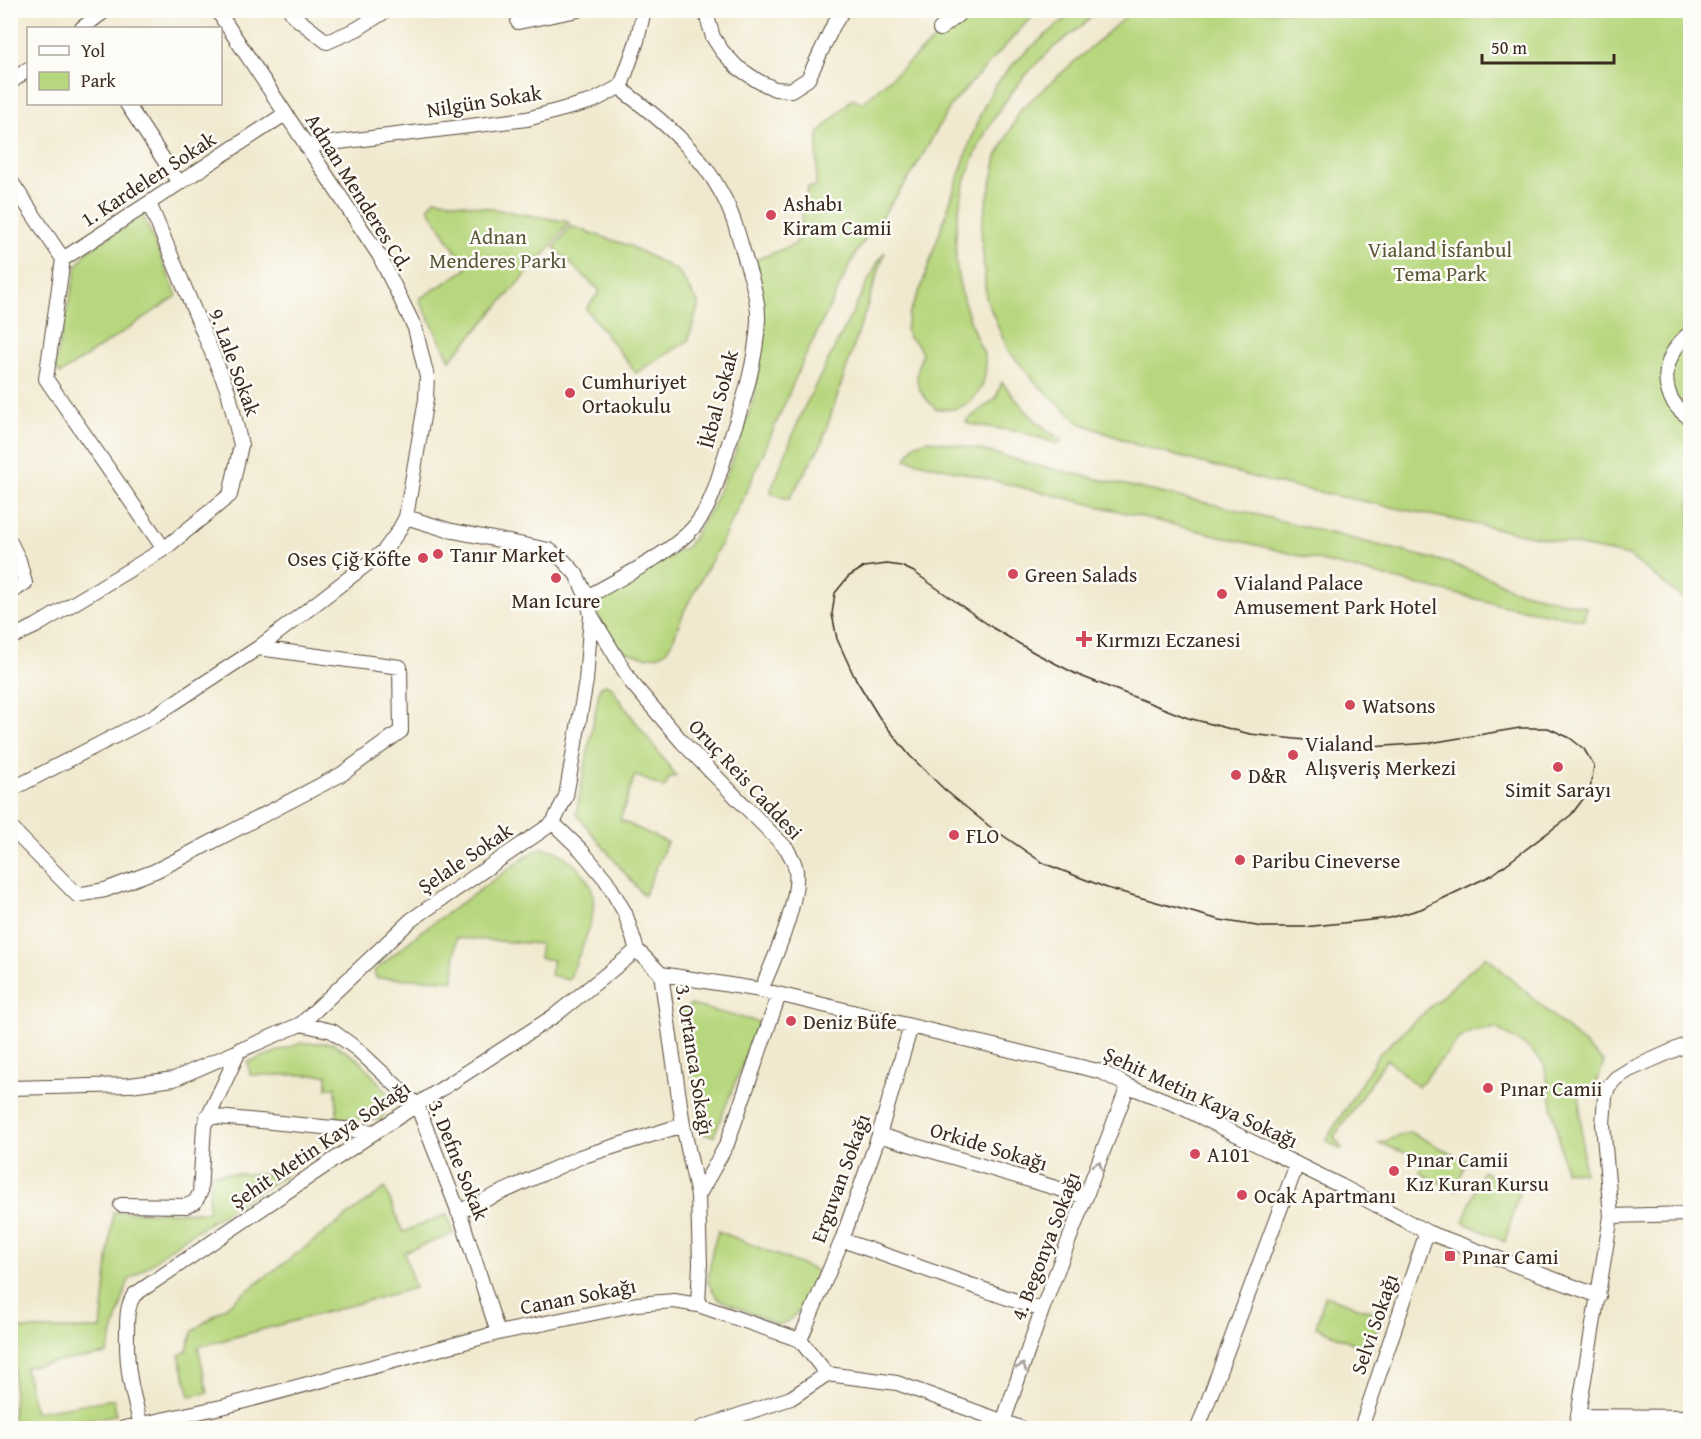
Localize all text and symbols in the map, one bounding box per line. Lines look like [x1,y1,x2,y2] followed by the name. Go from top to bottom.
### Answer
[27,27,222,105] legend
[1482,27,1614,65] scale bar
[1491,34,1527,61] text: 50 m
[81,37,105,64] text: Yol
[81,67,117,94] text: Park
[424,77,544,125] street label: Nilgün Sokak
[298,107,420,277] street label: Adnan Menderes Cd.
[74,123,222,235] street label: 1. Kardelen Sokak
[783,188,892,243] place label: Ashabı Kiram Camii
[764,208,778,222] marker: Ashabı Kiram Camii
[429,221,567,276] park label: Adnan Menderes Parkı
[1368,234,1512,289] park label: Vialand İsfanbul Tema Park
[201,304,269,421] street label: 9. Lale Sokak
[690,346,746,452] street label: İkbal Sokak
[582,366,688,421] place label: Cumhuriyet Ortaokulu
[563,386,577,400] marker: Cumhuriyet Ortaokulu
[450,539,566,570] place label: Tanır Market
[288,543,411,574] place label: Oses Çiğ Köfte
[431,547,445,561] marker: Tanır Market
[416,551,430,565] marker: Oses Çiğ Köfte
[1025,559,1137,590] place label: Green Salads
[1006,567,1020,581] marker: Green Salads
[1234,567,1437,622] place label: Vialand Palace Amusement Park Hotel
[549,571,563,585] marker: Man Icure
[512,585,601,616] place label: Man Icure
[1215,587,1229,601] marker: Vialand Palace Amusement Park Hotel
[1096,624,1241,655] place label: Kırmızı Eczanesi
[1077,632,1091,646] marker: Kırmızı Eczanesi
[1362,690,1436,721] place label: Watsons
[1343,698,1357,712] marker: Watsons
[682,712,810,846] street label: Oruç Reis Caddesi
[1305,728,1456,783] place label: Vialand Alışveriş Merkezi
[1286,748,1300,762] marker: Vialand Alışveriş Merkezi
[1248,760,1288,791] place label: D&R
[1551,760,1565,774] marker: Simit Sarayı
[1229,768,1243,782] marker: D&R
[1505,774,1611,805] place label: Simit Sarayı
[411,815,519,901] street label: Şelale Sokak
[966,820,999,851] place label: FLO
[947,828,961,842] marker: FLO
[1252,845,1400,876] place label: Paribu Cineverse
[1233,853,1247,867] marker: Paribu Cineverse
[668,982,722,1138] street label: 3. Ortanca Sokağı
[803,1006,897,1037] place label: Deniz Büfe
[784,1014,798,1028] marker: Deniz Büfe
[1099,1038,1304,1156] street label: Şehit Metin Kaya Sokağı
[224,1072,416,1216] street label: Şehit Metin Kaya Sokağı
[1500,1073,1603,1104] place label: Pınar Camii
[1481,1081,1495,1095] marker: Pınar Camii
[421,1095,497,1225] street label: 3. Defne Sokak
[802,1109,878,1247] street label: Erguvan Sokağı
[926,1113,1052,1179] street label: Orkide Sokağı
[1207,1139,1250,1170] place label: A101
[1406,1144,1549,1199] place label: Pınar Camii Kız Kuran Kursu
[1188,1147,1202,1161] marker: A101
[1091,1160,1103,1171] one-way arrow
[1387,1164,1401,1178] marker: Pınar Camii Kız Kuran Kursu
[1002,1167,1088,1325] street label: 4. Begonya Sokağı
[1254,1180,1396,1211] place label: Ocak Apartmanı
[1235,1188,1249,1202] marker: Ocak Apartmanı
[1462,1241,1559,1272] place label: Pınar Cami
[1443,1249,1457,1263] marker: Pınar Cami
[1342,1269,1406,1379] street label: Selvi Sokağı
[517,1270,639,1322] street label: Canan Sokağı
[1015,1362,1027,1373] one-way arrow

